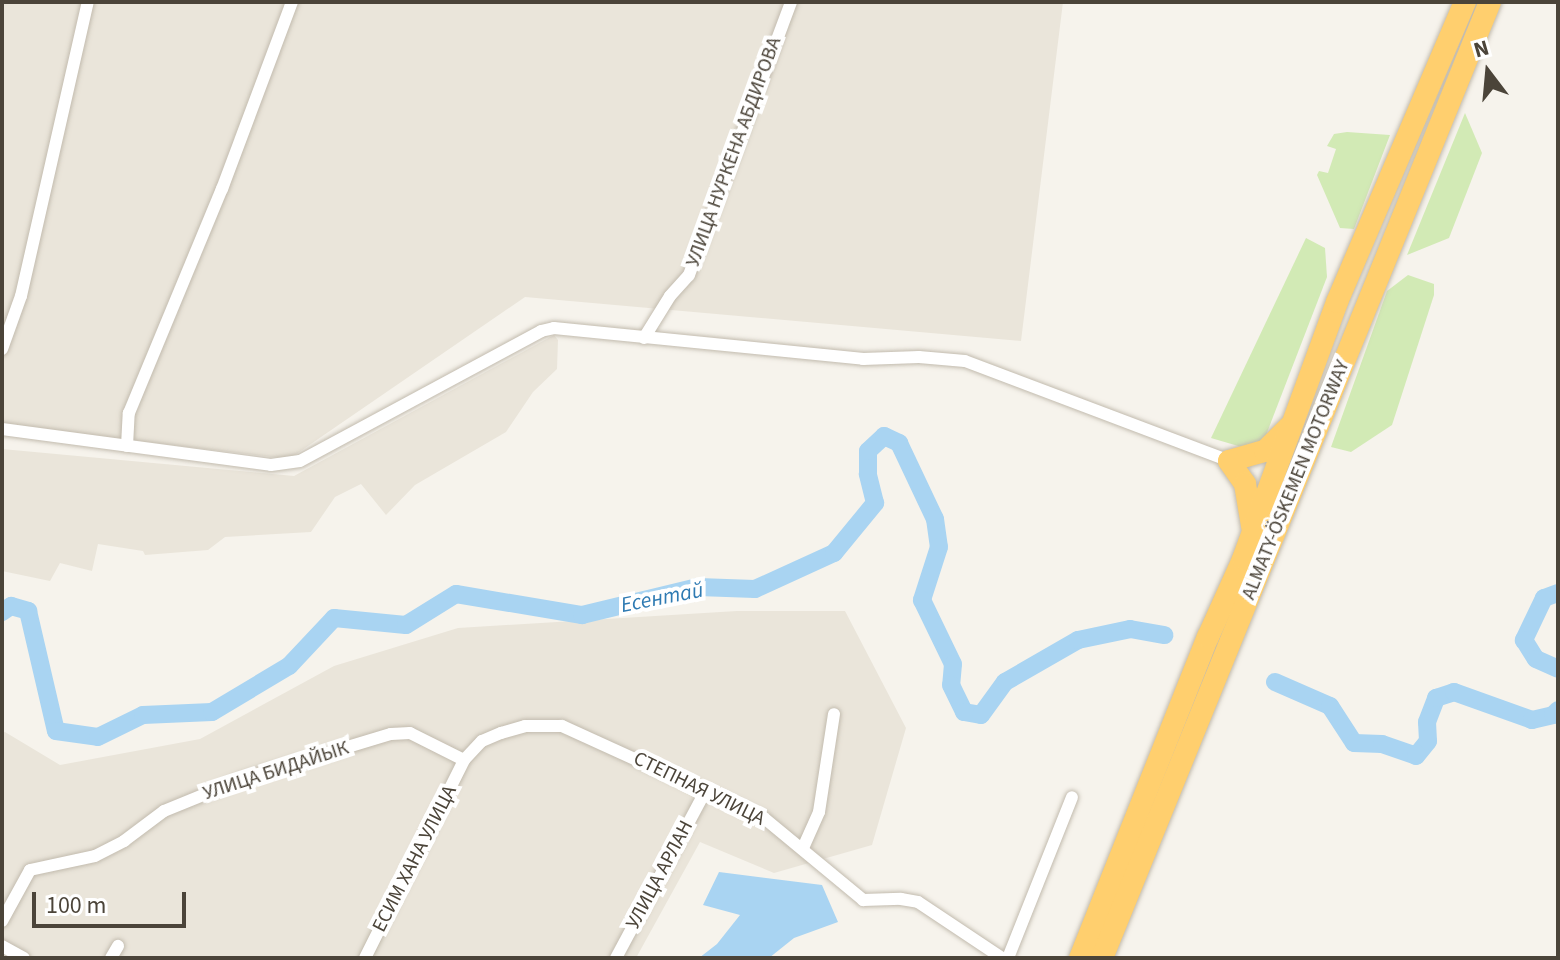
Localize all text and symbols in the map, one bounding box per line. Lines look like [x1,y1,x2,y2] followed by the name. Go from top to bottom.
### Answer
[1448,32,1528,112] north arrow
[1470,32,1493,66] text: N
[681,34,787,270] street label: УЛИЦА НУРКЕНА АБДИРОВА
[1237,357,1355,603] street label: ALMATY-ÖSKEMEN MOTORWAY
[619,577,705,619] water label: Есентай
[200,736,352,806] street label: УЛИЦА БИДАЙЫК
[629,747,769,831] street label: СТЕПНАЯ УЛИЦА
[368,782,462,936] street label: ЕСИМ ХАНА УЛИЦА
[621,817,699,933] street label: УЛИЦА АРЛАН
[36,876,190,926] scale bar
[46,888,106,923] text: 100 m

